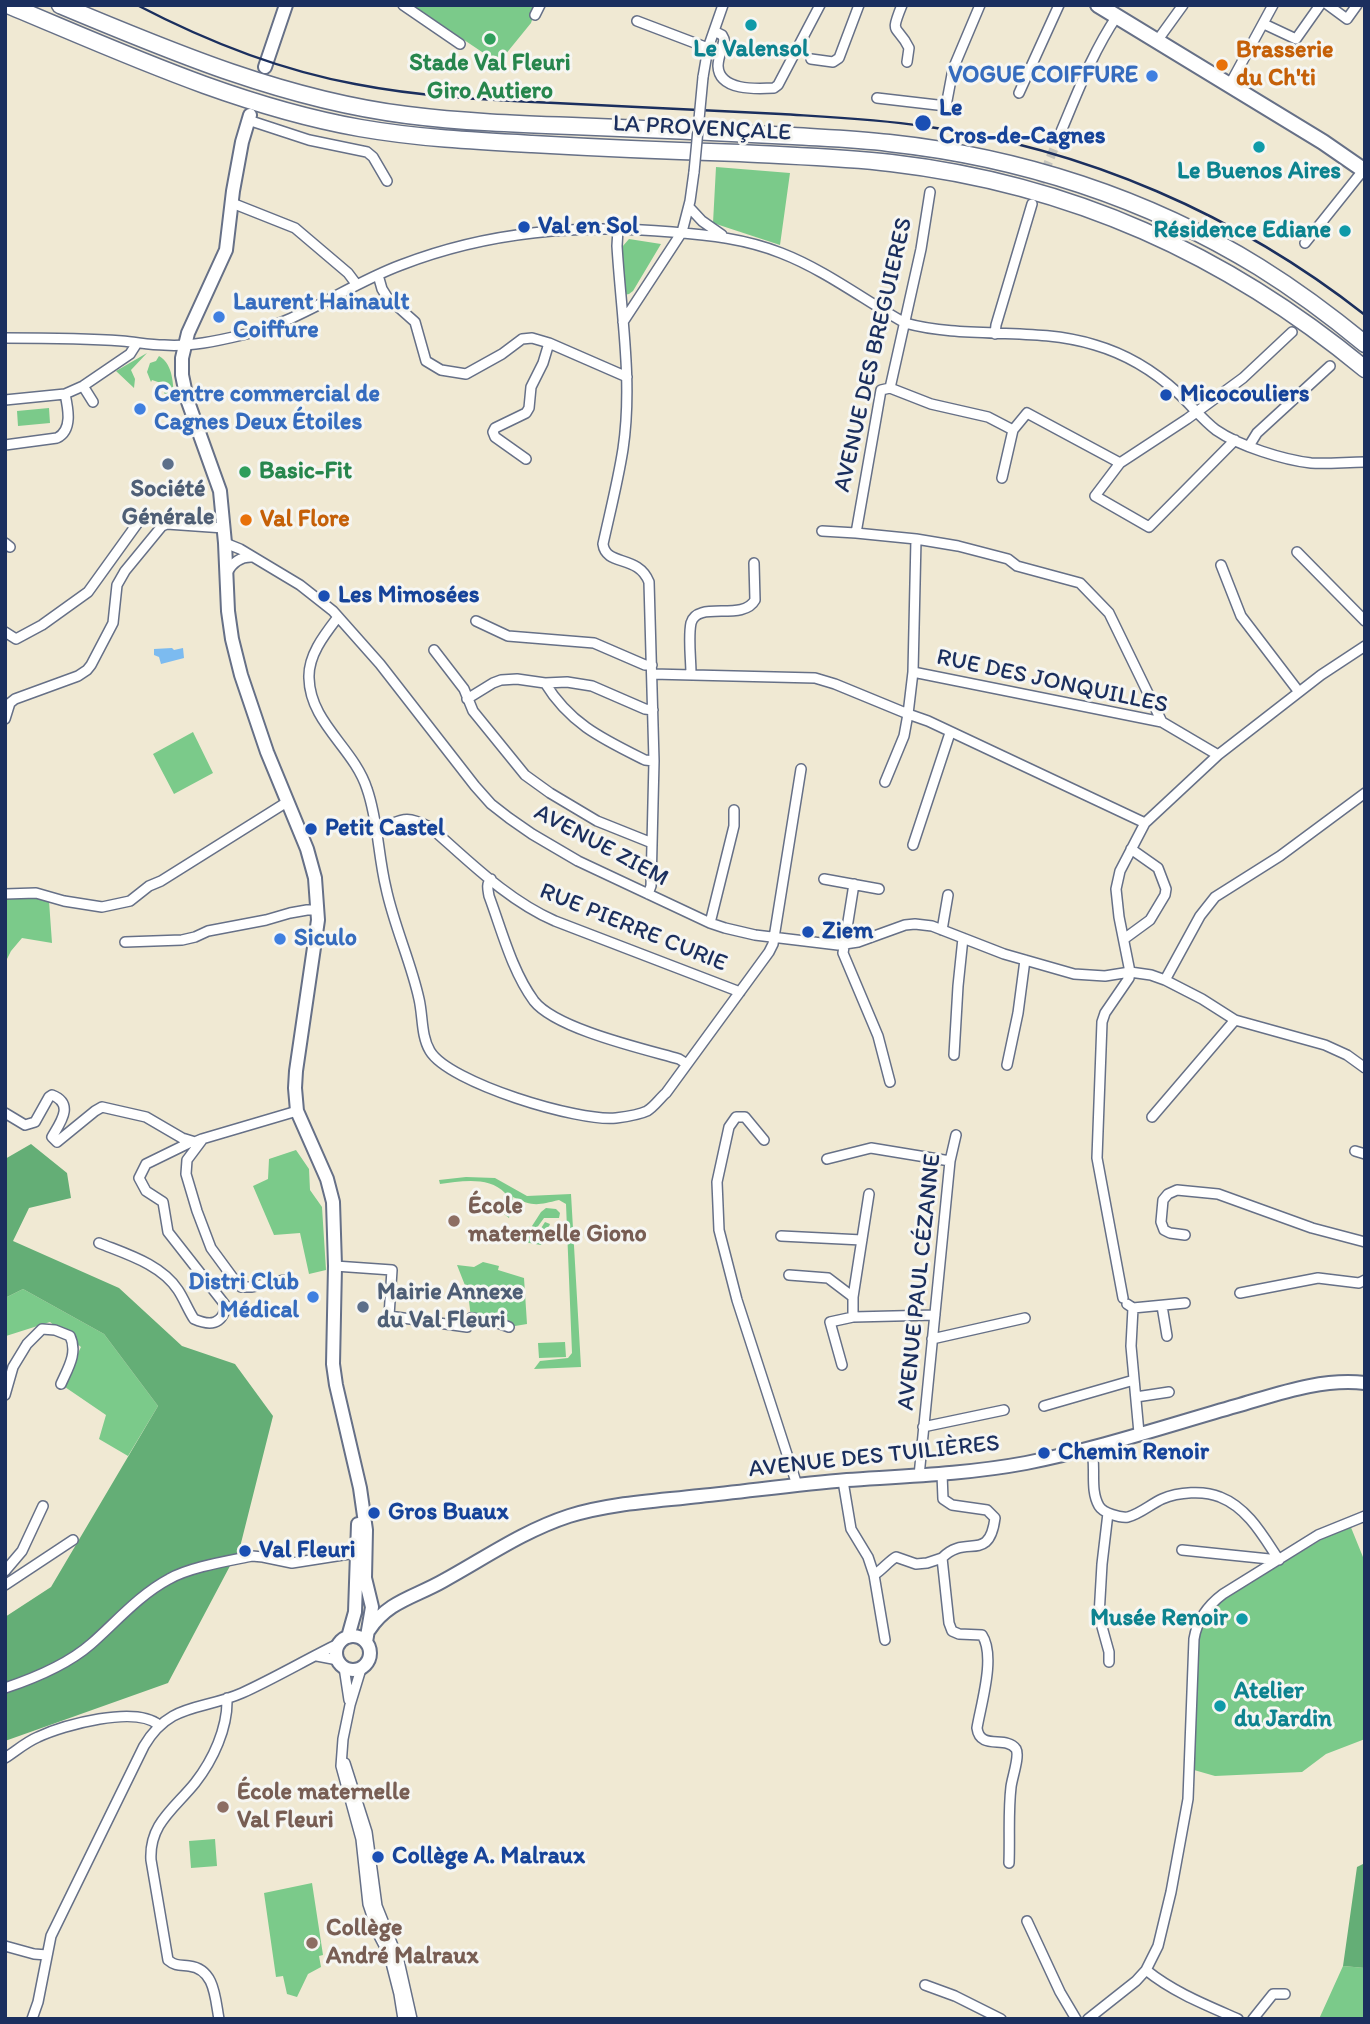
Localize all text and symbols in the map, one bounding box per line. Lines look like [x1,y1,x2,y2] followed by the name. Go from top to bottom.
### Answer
[743,17,759,33] marker: Le Valensol
[482,31,498,47] marker: Stade Val Fleuri Giro Autiero
[693,36,809,64] place label: Le Valensol
[1236,37,1333,93] place label: Brasserie du Ch'ti
[409,50,571,106] place label: Stade Val Fleuri Giro Autiero
[1214,57,1230,73] marker: Brasserie du Ch'ti
[948,62,1138,90] place label: VOGUE COIFFURE
[1144,68,1160,84] marker: VOGUE COIFFURE
[939,95,1106,151] place label: Le Cros-de-Cagnes
[612,110,792,148] street label: LA PROVENÇALE
[913,113,933,133] marker: Le Cros-de-Cagnes
[1251,139,1267,155] marker: Le Buenos Aires
[1177,158,1341,186] place label: Le Buenos Aires
[538,213,639,241] place label: Val en Sol
[828,215,920,495] street label: AVENUE DES BREGUIERES
[1153,217,1331,245] place label: Résidence Ediane
[516,219,532,235] marker: Val en Sol
[1337,223,1353,239] marker: Résidence Ediane
[233,289,409,345] place label: Laurent Hainault Coiffure
[211,309,227,325] marker: Laurent Hainault Coiffure
[154,381,380,437] place label: Centre commercial de Cagnes Deux Étoiles
[1180,381,1310,409] place label: Micocouliers
[1158,387,1174,403] marker: Micocouliers
[132,401,148,417] marker: Centre commercial de Cagnes Deux Étoiles
[160,456,176,472] marker: Société Générale
[259,458,352,486] place label: Basic-Fit
[237,464,253,480] marker: Basic-Fit
[122,476,214,532] place label: Société Générale
[260,506,350,534] place label: Val Flore
[238,512,254,528] marker: Val Flore
[338,582,480,610] place label: Les Mimosées
[316,588,332,604] marker: Les Mimosées
[934,643,1170,721] street label: RUE DES JONQUILLES
[529,798,673,894] street label: AVENUE ZIEM
[325,815,445,843] place label: Petit Castel
[303,821,319,837] marker: Petit Castel
[535,877,731,979] street label: RUE PIERRE CURIE
[822,918,873,946] place label: Ziem
[800,924,816,940] marker: Ziem
[294,925,357,953] place label: Siculo
[272,931,288,947] marker: Siculo
[892,1152,948,1412] street label: AVENUE PAUL CÉZANNE
[468,1193,647,1249] place label: École maternelle Giono
[446,1213,462,1229] marker: École maternelle Giono
[188,1269,299,1325] place label: Distri Club Médical
[377,1279,523,1335] place label: Mairie Annexe du Val Fleuri
[305,1289,321,1305] marker: Distri Club Médical
[355,1299,371,1315] marker: Mairie Annexe du Val Fleuri
[747,1429,1001,1485] street label: AVENUE DES TUILIÈRES
[1058,1439,1209,1467] place label: Chemin Renoir
[1036,1445,1052,1461] marker: Chemin Renoir
[388,1499,508,1527] place label: Gros Buaux
[366,1505,382,1521] marker: Gros Buaux
[259,1537,356,1565] place label: Val Fleuri
[237,1543,253,1559] marker: Val Fleuri
[1090,1605,1228,1633] place label: Musée Renoir
[1234,1611,1250,1627] marker: Musée Renoir
[1234,1678,1332,1734] place label: Atelier du Jardin
[1212,1698,1228,1714] marker: Atelier du Jardin
[237,1779,410,1835] place label: École maternelle Val Fleuri
[215,1799,231,1815] marker: École maternelle Val Fleuri
[392,1843,585,1871] place label: Collège A. Malraux
[370,1849,386,1865] marker: Collège A. Malraux
[326,1915,478,1971] place label: Collège André Malraux
[304,1935,320,1951] marker: Collège André Malraux

